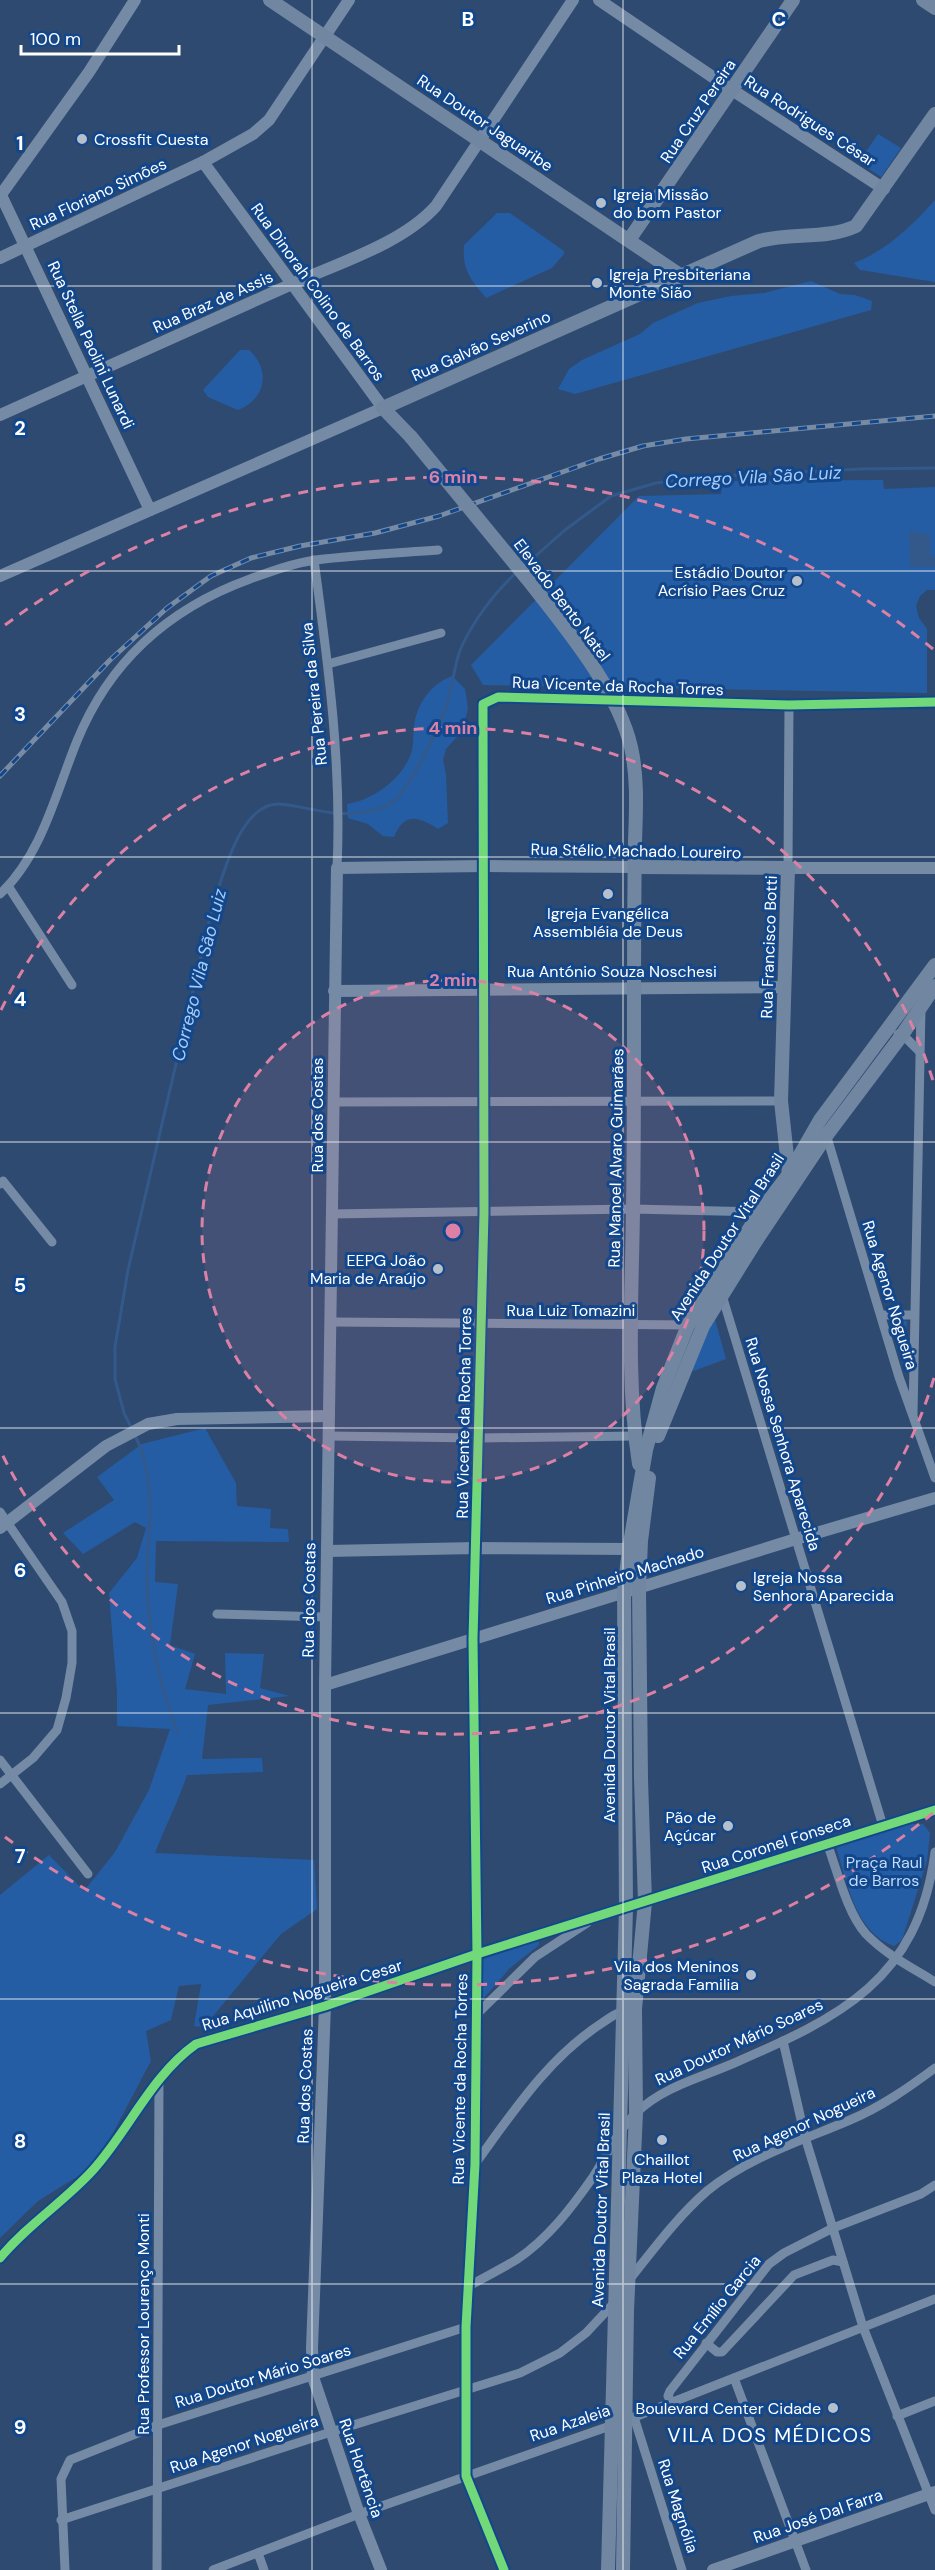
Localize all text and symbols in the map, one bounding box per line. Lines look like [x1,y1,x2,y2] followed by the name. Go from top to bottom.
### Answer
[462,6,474,32] text: B
[772,6,786,32] text: C
[21,18,178,56] scale bar
[30,27,81,51] text: 100 m
[656,55,740,167] street label: Rua Cruz Pereira
[413,70,557,176] street label: Rua Doutor Jaguaribe
[740,71,880,171] street label: Rua Rodrigues César
[94,129,209,150] place label: Crossfit Cuesta
[16,130,24,156] text: 1
[75,132,89,146] marker: Crossfit Cuesta
[26,153,170,235] street label: Rua Floriano Simões
[613,184,722,223] place label: Igreja Missão do bom Pastor
[594,196,608,210] marker: Igreja Missão do bom Pastor
[246,199,390,385] street label: Rua Dinorah Colino de Barros
[43,258,139,432] street label: Rua Stella Paolini Lunardi
[609,264,751,303] place label: Igreja Presbiteriana Monte Sião
[150,266,276,338] street label: Rua Braz de Assis
[590,276,604,290] marker: Igreja Presbiteriana Monte Sião
[408,306,554,386] street label: Rua Galvão Severino
[14,415,26,441] text: 2
[664,460,842,494] water label: Corrego Vila São Luiz
[429,465,477,489] text: 6 min
[509,535,615,665] street label: Elevado Bento Natel
[658,562,785,601] place label: Estádio Doutor Acrísio Paes Cruz
[790,574,804,588] marker: Estádio Doutor Acrísio Paes Cruz
[296,622,332,766] street label: Rua Pereira da Silva
[512,672,724,700] street label: Rua Vicente da Rocha Torres
[14,701,26,727] text: 3
[429,716,477,740] text: 4 min
[531,839,741,863] street label: Rua Stélio Machado Loureiro
[756,875,782,1019] street label: Rua Francisco Botti
[166,886,232,1064] water label: Corrego Vila São Luiz
[601,887,615,901] marker: Igreja Evangélica Assembléia de Deus
[533,903,683,942] place label: Igreja Evangélica Assembléia de Deus
[507,961,717,982] street label: Rua António Souza Noschesi
[429,968,477,992] text: 2 min
[14,986,27,1012] text: 4
[604,1048,628,1268] street label: Rua Manoel Alvaro Guimarães
[307,1057,328,1173] street label: Rua dos Costas
[665,1149,789,1325] street label: Avenida Doutor Vital Brasil
[857,1218,923,1372] street label: Rua Agenor Nogueira
[443,1221,463,1241] centre of rings
[310,1250,426,1289] place label: EEPG João Maria de Araújo
[431,1262,445,1276] marker: EEPG João Maria de Araújo
[14,1272,26,1298] text: 5
[507,1300,635,1321] street label: Rua Luiz Tomazini
[452,1307,476,1519] street label: Rua Vicente da Rocha Torres
[740,1335,826,1553] street label: Rua Nossa Senhora Aparecida
[543,1541,707,1609] street label: Rua Pinheiro Machado
[297,1542,321,1658] street label: Rua dos Costas
[14,1557,26,1583] text: 6
[753,1567,894,1606] place label: Igreja Nossa Senhora Aparecida
[734,1579,748,1593] marker: Igreja Nossa Senhora Aparecida
[599,1627,620,1823] street label: Avenida Doutor Vital Brasil
[664,1807,716,1846] place label: Pão de Açúcar
[699,1810,853,1878] street label: Rua Coronel Fonseca
[721,1819,735,1833] marker: Pão de Açúcar
[15,1843,26,1869] text: 7
[846,1852,922,1891] park label: Praça Raul de Barros
[199,1954,405,2036] street label: Rua Aquilino Nogueira Cesar
[614,1956,739,1995] place label: Vila dos Meninos Sagrada Familia
[744,1968,758,1982] marker: Vila dos Meninos Sagrada Familia
[448,1973,472,2185] street label: Rua Vicente da Rocha Torres
[652,1994,826,2090] street label: Rua Doutor Mário Soares
[292,2028,318,2144] street label: Rua dos Costas
[729,2082,879,2166] street label: Rua Agenor Nogueira
[587,2112,615,2308] street label: Avenida Doutor Vital Brasil
[14,2128,26,2154] text: 8
[655,2133,669,2147] marker: Chaillot Plaza Hotel
[622,2149,702,2188] place label: Chaillot Plaza Hotel
[133,2213,154,2435] street label: Rua Professor Lourenço Monti
[669,2251,765,2363] street label: Rua Emílio Garcia
[172,2339,354,2413] street label: Rua Doutor Mário Soares
[635,2398,821,2419] place label: Boulevard Center Cidade
[527,2399,613,2447] street label: Rua Azaleia
[826,2401,840,2415] marker: Boulevard Center Cidade
[167,2410,321,2478] street label: Rua Agenor Nogueira
[14,2414,26,2440] text: 9
[334,2415,388,2521] street label: Rua Hortência
[667,2422,873,2448] district label: VILA DOS MÉDICOS
[653,2456,703,2556] street label: Rua Magnólia
[751,2484,885,2548] street label: Rua José Dal Farra

